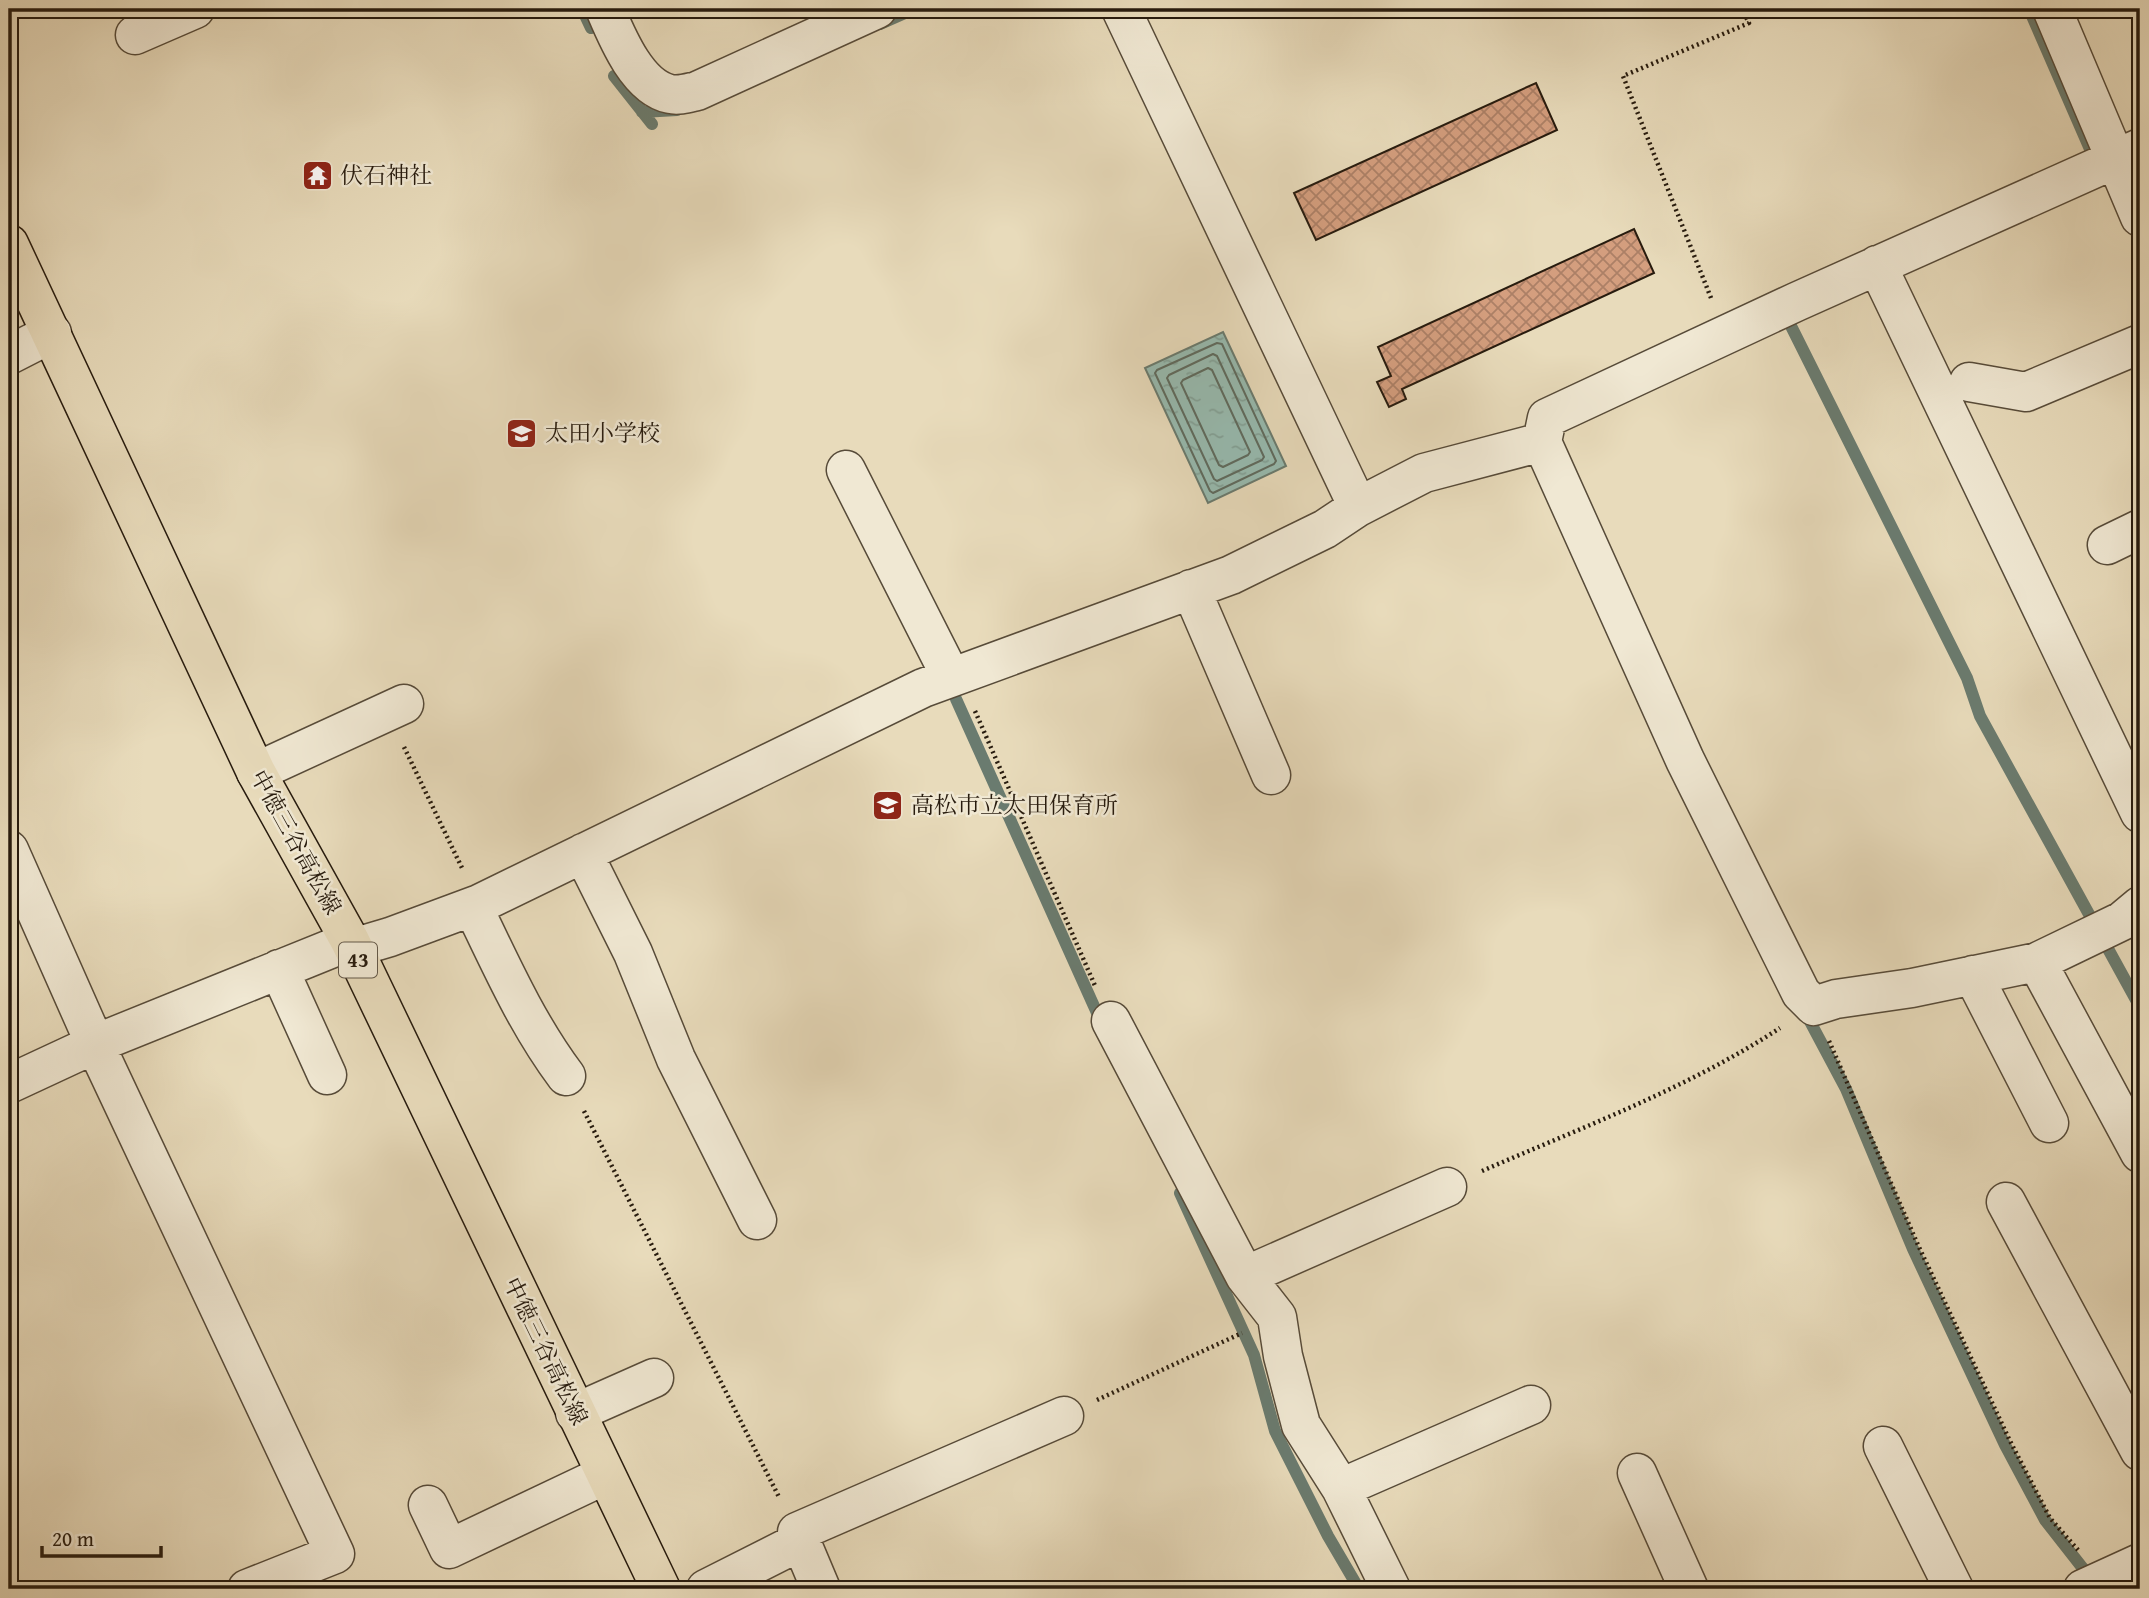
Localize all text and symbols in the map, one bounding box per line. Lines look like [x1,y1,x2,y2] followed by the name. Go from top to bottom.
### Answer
[300,158,334,192] temple icon: 伏石神社
[340,158,432,191] place label: 伏石神社
[505,416,539,450] school or university icon: 太田小学校
[545,416,660,449] place label: 太田小学校
[243,763,350,920] street label: 中徳三谷高松線
[871,788,905,822] school or university icon: 高松市立太田保育所
[911,788,1118,821] place label: 高松市立太田保育所
[339,942,377,978] road number: 43
[496,1271,597,1430] street label: 中徳三谷高松線
[42,1514,161,1558] scale bar
[52,1523,94,1554] text: 20 m

